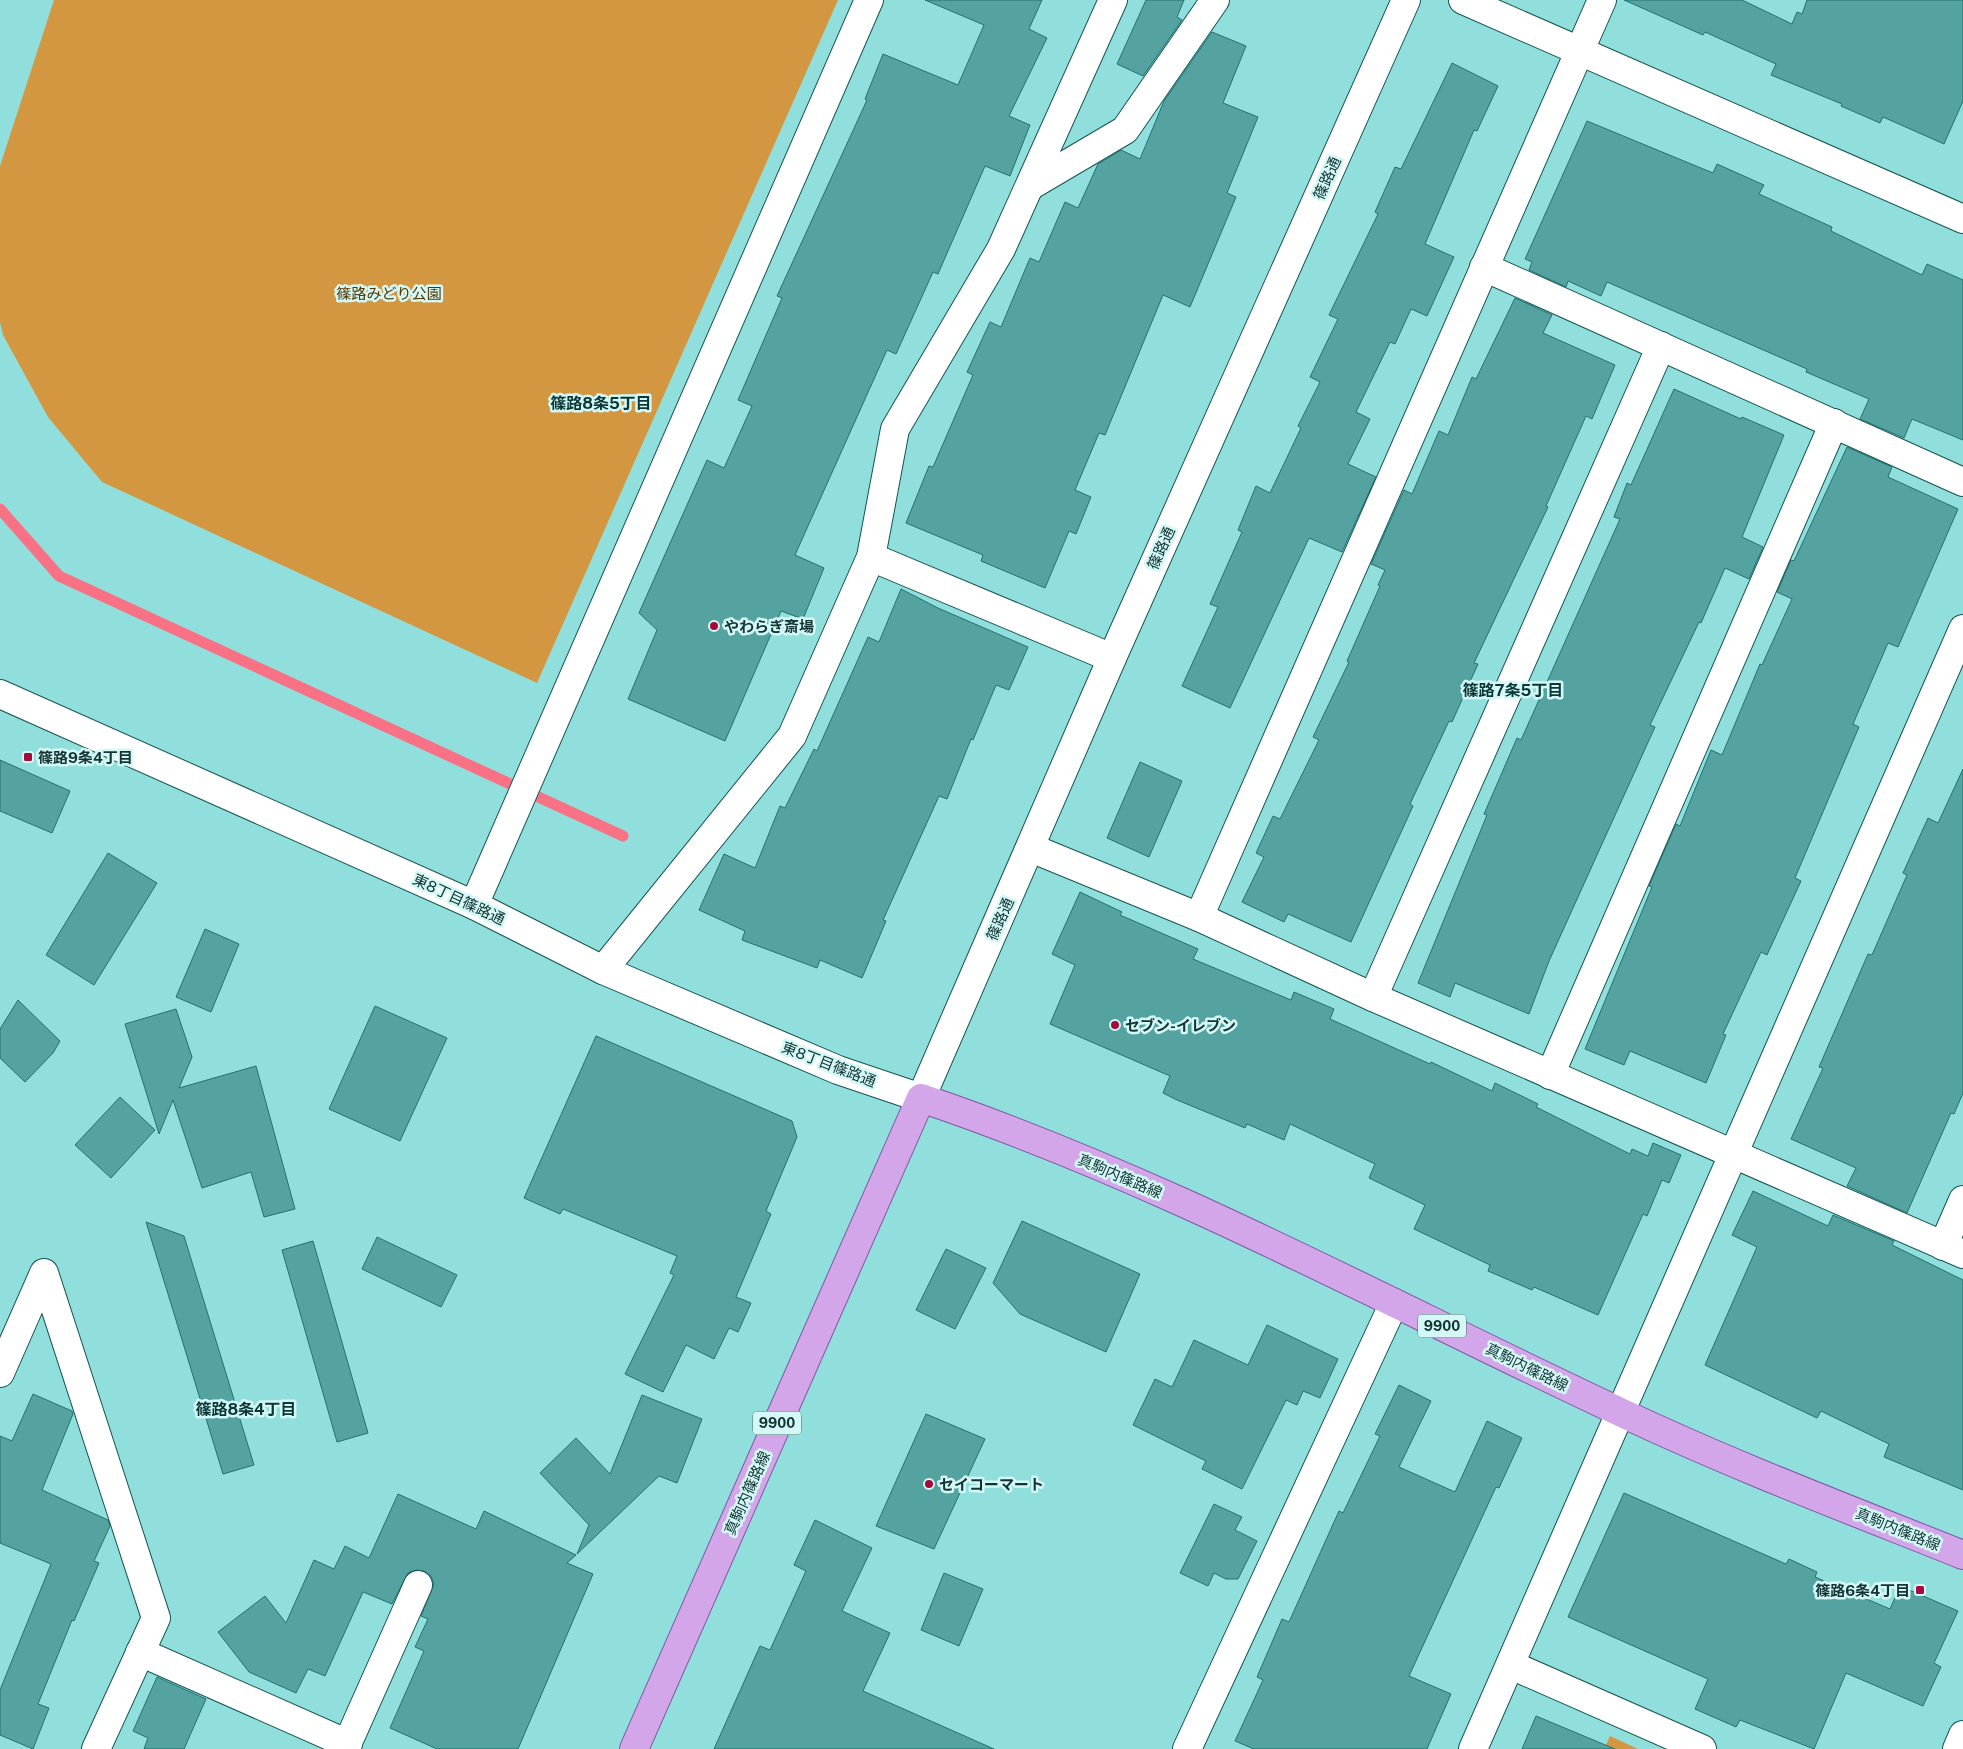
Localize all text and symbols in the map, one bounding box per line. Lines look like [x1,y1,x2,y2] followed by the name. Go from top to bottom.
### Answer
[1310,154,1344,202] street label: 篠路通
[336,285,442,302] park label: 篠路みどり公園
[550,394,652,413] district label: 篠路8条5丁目
[1144,524,1178,572] street label: 篠路通
[724,618,814,635] place label: やわらぎ斎場
[708,620,720,632] marker: やわらぎ斎場
[1463,681,1563,700] district label: 篠路7条5丁目
[38,749,133,766] place label: 篠路9条4丁目
[22,751,34,763] marker: 篠路9条4丁目
[410,870,508,928] street label: 東8丁目篠路通
[983,895,1017,943] street label: 篠路通
[1125,1017,1236,1034] place label: セブン-イレブン
[1109,1019,1121,1031] marker: セブン-イレブン
[779,1038,879,1090] street label: 東8丁目篠路通
[1075,1151,1165,1201] street label: 真駒内篠路線
[1418,1314,1466,1338] road number: 9900
[1483,1340,1571,1394] street label: 真駒内篠路線
[195,1400,297,1419] district label: 篠路8条4丁目
[753,1412,801,1435] road number: 9900
[721,1448,773,1538] street label: 真駒内篠路線
[939,1476,1044,1493] place label: セイコーマート
[923,1478,935,1490] marker: セイコーマート
[1853,1504,1943,1554] street label: 真駒内篠路線
[1815,1582,1910,1599] place label: 篠路6条4丁目
[1914,1584,1926,1596] marker: 篠路6条4丁目

